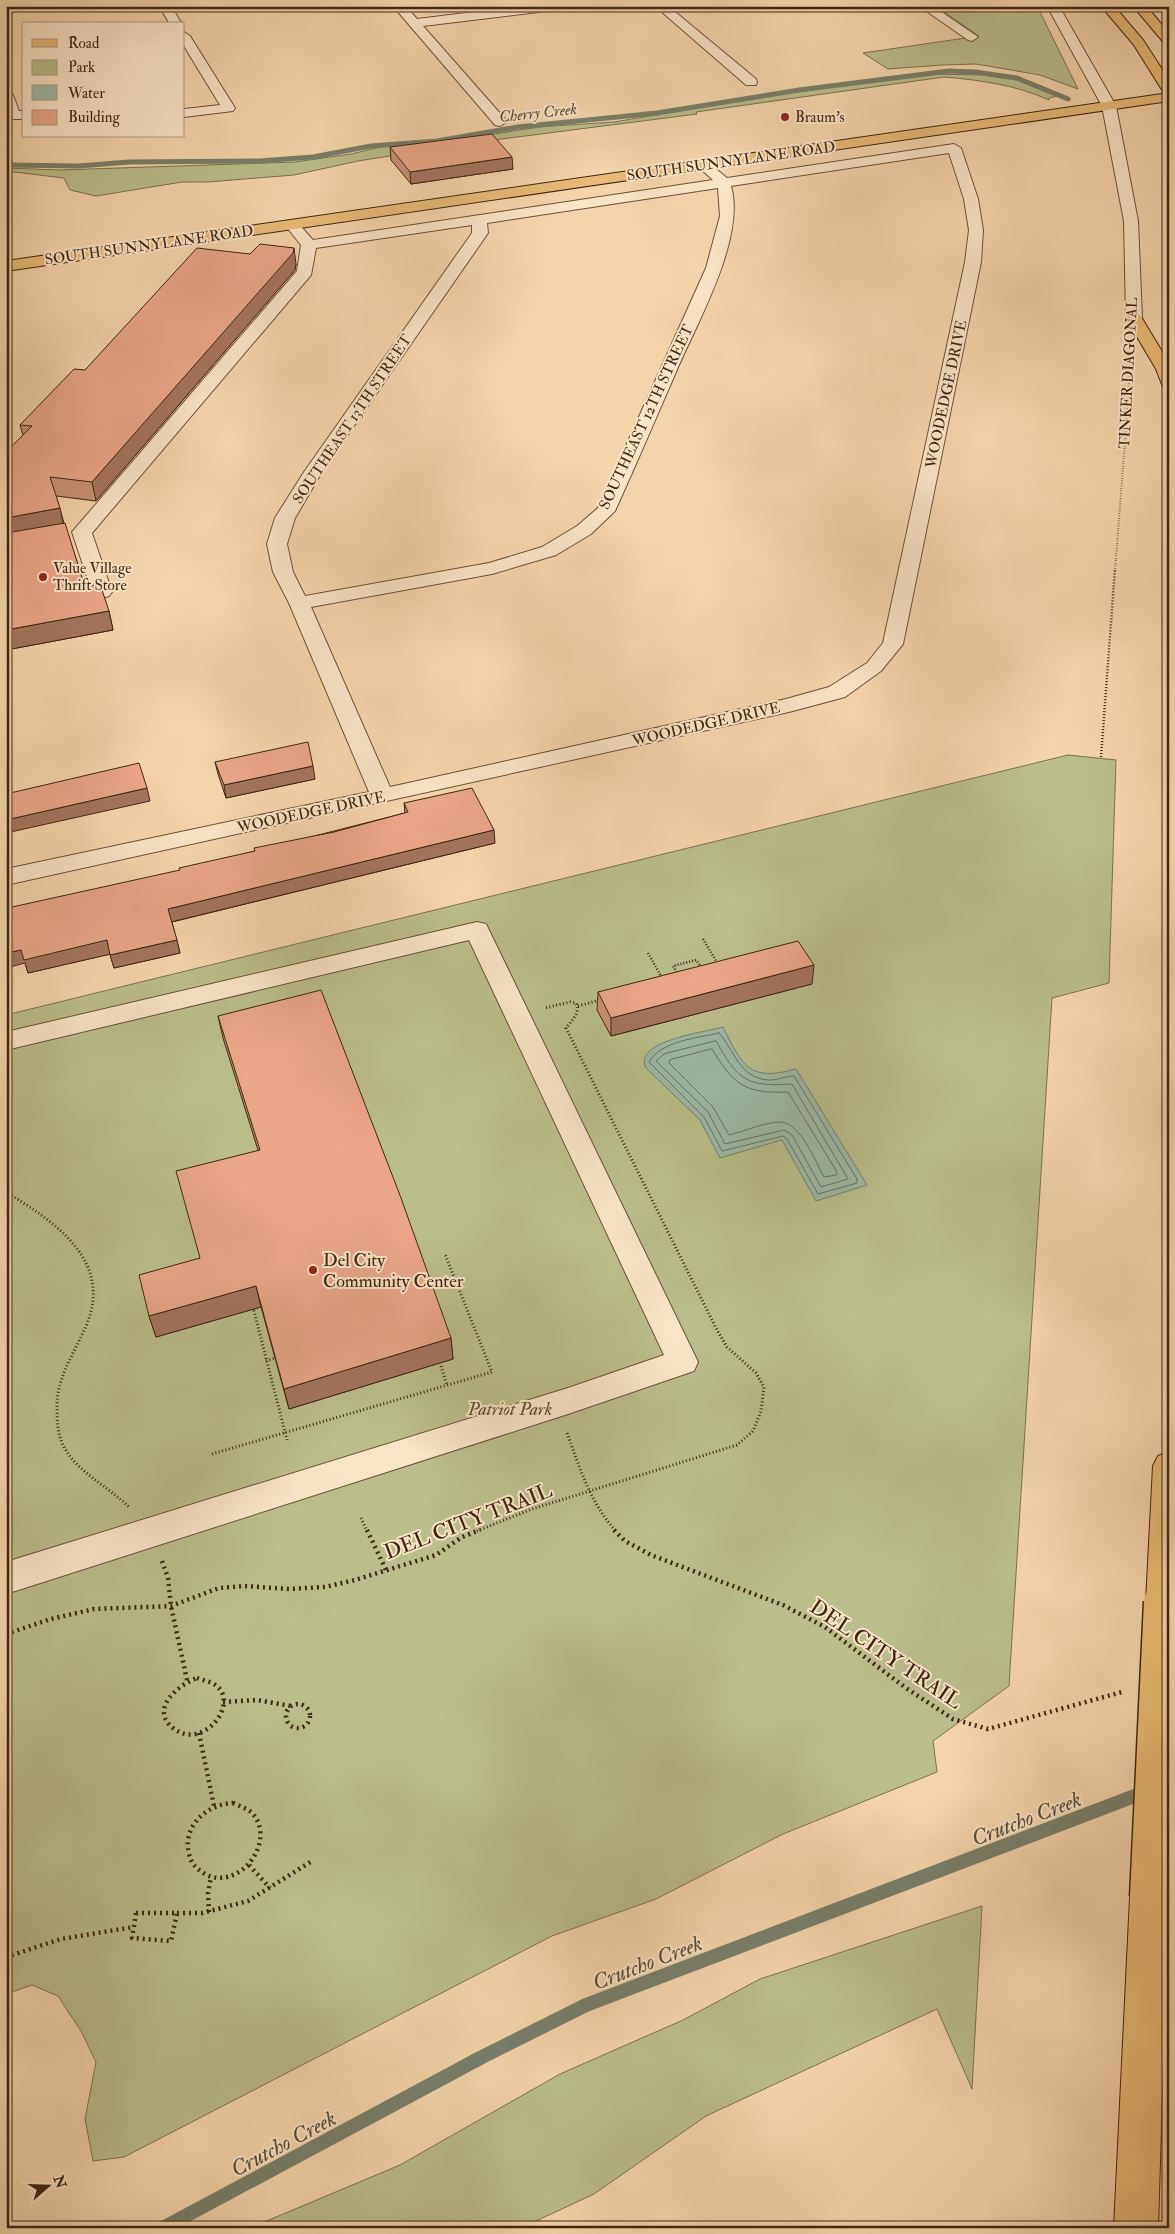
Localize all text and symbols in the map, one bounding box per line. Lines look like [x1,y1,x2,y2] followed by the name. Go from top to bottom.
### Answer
[22,22,185,138] legend
[68,34,100,53] text: Road
[68,58,95,77] text: Park
[67,84,105,103] text: Water
[498,99,578,127] water label: Cherry Creek
[68,108,120,127] text: Building
[795,108,845,127] place label: Braum's
[779,111,791,123] marker: Braum's
[626,137,837,186] street label: SOUTH SUNNYLANE ROAD
[44,221,255,270] street label: SOUTH SUNNYLANE ROAD
[1115,297,1142,449] street label: TINKER DIAGONAL
[921,318,972,471] street label: WOODEDGE DRIVE
[595,322,698,513] street label: SOUTHEAST 12TH STREET
[289,331,416,508] street label: SOUTHEAST 13TH STREET
[53,559,132,595] place label: Value Village Thrift Store
[37,571,49,583] marker: Value Village Thrift Store
[629,698,782,751] street label: WOODEDGE DRIVE
[234,787,387,838] street label: WOODEDGE DRIVE
[323,1249,464,1293] place label: Del City Community Center
[307,1264,319,1276] marker: Del City Community Center
[467,1398,552,1421] park label: Patriot Park
[380,1477,556,1566] street label: DEL CITY TRAIL
[804,1593,967,1715] street label: DEL CITY TRAIL
[967,1785,1085,1853] water label: Crutcho Creek
[588,1929,706,1997] water label: Crutcho Creek
[226,2104,341,2183] water label: Crutcho Creek
[22,2162,72,2212] north arrow
[49,2172,70,2191] text: N

